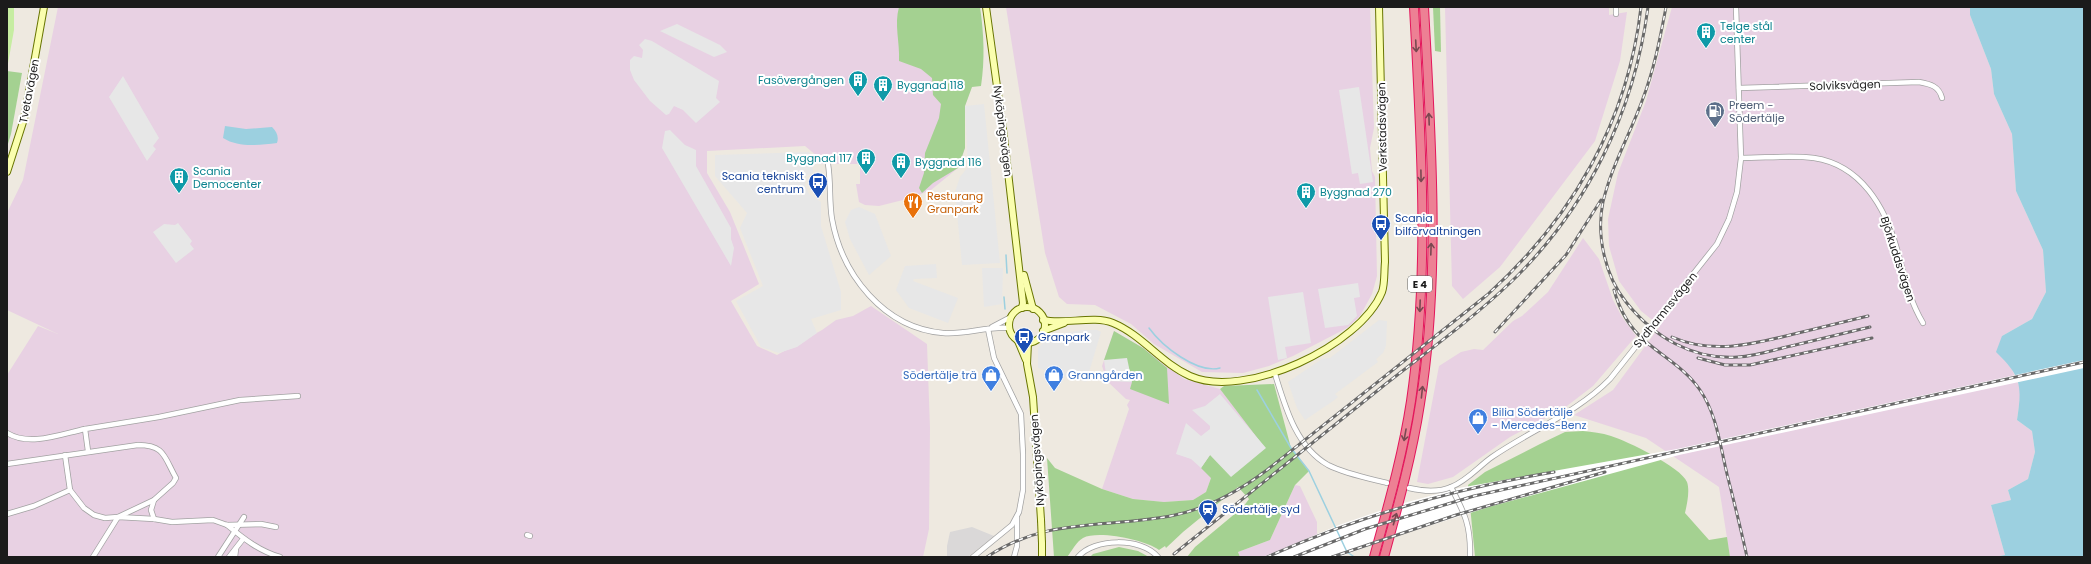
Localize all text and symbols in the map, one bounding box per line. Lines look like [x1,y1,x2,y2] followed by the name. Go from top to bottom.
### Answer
[1720,18,1773,47] place label: Telge stål center
[1695,21,1717,49] building icon: Telge stål center
[1413,39,1420,52] one-way arrow
[15,57,43,125] street label: Tvetavägen
[847,69,869,97] building icon: Fasövergången
[758,72,844,88] place label: Fasövergången
[872,74,894,102] building icon: Byggnad 118
[1809,76,1881,94] street label: Solviksvägen
[897,77,964,93] place label: Byggnad 118
[1373,82,1391,172] street label: Verkstadsvägen
[989,84,1017,178] street label: Nyköpingsvägen
[1729,97,1785,126] place label: Preem - Södertälje
[1704,100,1726,128] fuel station icon: Preem - Södertälje
[1426,113,1433,126] one-way arrow
[855,147,877,175] building icon: Byggnad 117
[786,150,852,166] place label: Byggnad 117
[890,151,912,179] building icon: Byggnad 116
[915,154,982,170] place label: Byggnad 116
[193,163,261,192] place label: Scania Democenter
[168,166,190,194] building icon: Scania Democenter
[722,168,804,197] place label: Scania tekniskt centrum
[1417,169,1425,182] one-way arrow
[807,171,829,199] bus stop icon: Scania tekniskt centrum
[1295,181,1317,209] building icon: Byggnad 270
[1320,184,1392,200] place label: Byggnad 270
[927,188,983,217] place label: Resturang Granpark
[902,191,924,219] restaurant icon: Resturang Granpark
[1395,210,1481,239] place label: Scania bilförvaltningen
[1370,213,1392,241] bus stop icon: Scania bilförvaltningen
[1877,214,1919,304] street label: Björkuddsvägen
[1428,243,1435,256] one-way arrow
[1629,269,1701,351] street label: Sydhamnsvägen
[1408,276,1432,292] road number: E 4
[1416,299,1423,312] one-way arrow
[1013,326,1035,354] bus stop icon: Granpark
[1038,329,1090,345] place label: Granpark
[980,364,1002,392] shop icon: Södertälje trä
[1043,364,1065,392] shop icon: Granngården
[903,367,977,383] place label: Södertälje trä
[1068,367,1142,383] place label: Granngården
[1418,386,1425,399] one-way arrow
[1492,404,1587,433] place label: Bilia Södertälje - Mercedes-Benz
[1467,407,1489,435] shop icon: Bilia Södertälje - Mercedes-Benz
[1026,414,1048,506] street label: Nyköpingsvägen
[1400,428,1408,441] one-way arrow
[1197,498,1219,526] station icon: Södertälje syd
[1222,501,1300,517] place label: Södertälje syd
[1392,513,1399,526] one-way arrow

